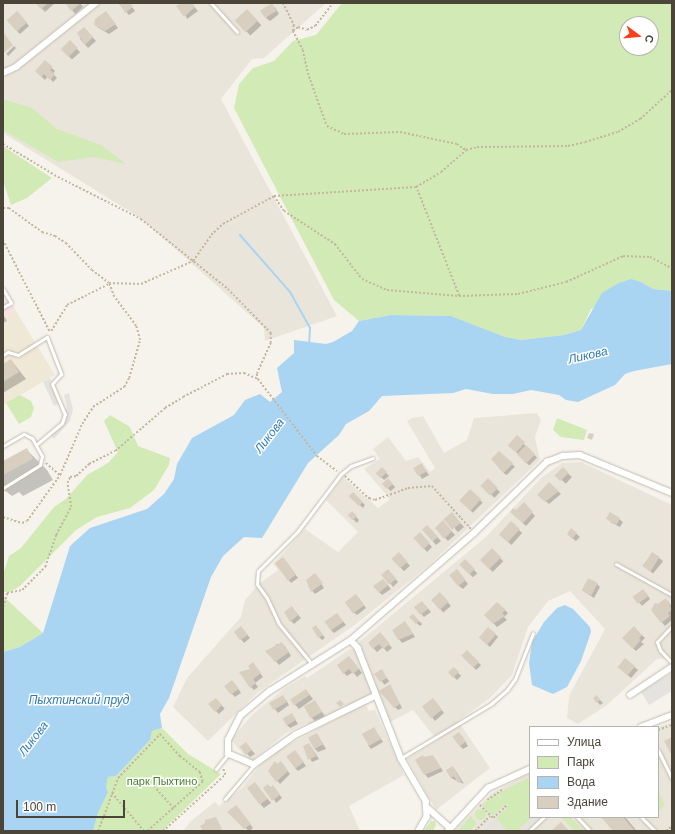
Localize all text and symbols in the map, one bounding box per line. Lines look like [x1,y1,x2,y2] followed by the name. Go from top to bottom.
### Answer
[619,16,659,56] north arrow
[643,34,656,45] text: С
[567,344,609,368] water label: Ликова
[252,416,288,456] water label: Ликова
[29,694,129,708] water label: Пыхтинский пруд
[16,719,52,759] water label: Ликова
[529,726,659,818] legend
[567,735,601,749] text: Улица
[567,755,594,769] text: Парк
[127,774,197,788] park label: парк Пыхтино
[567,775,595,789] text: Вода
[18,792,127,818] scale bar
[567,795,608,809] text: Здание
[23,800,56,814] text: 100 m

